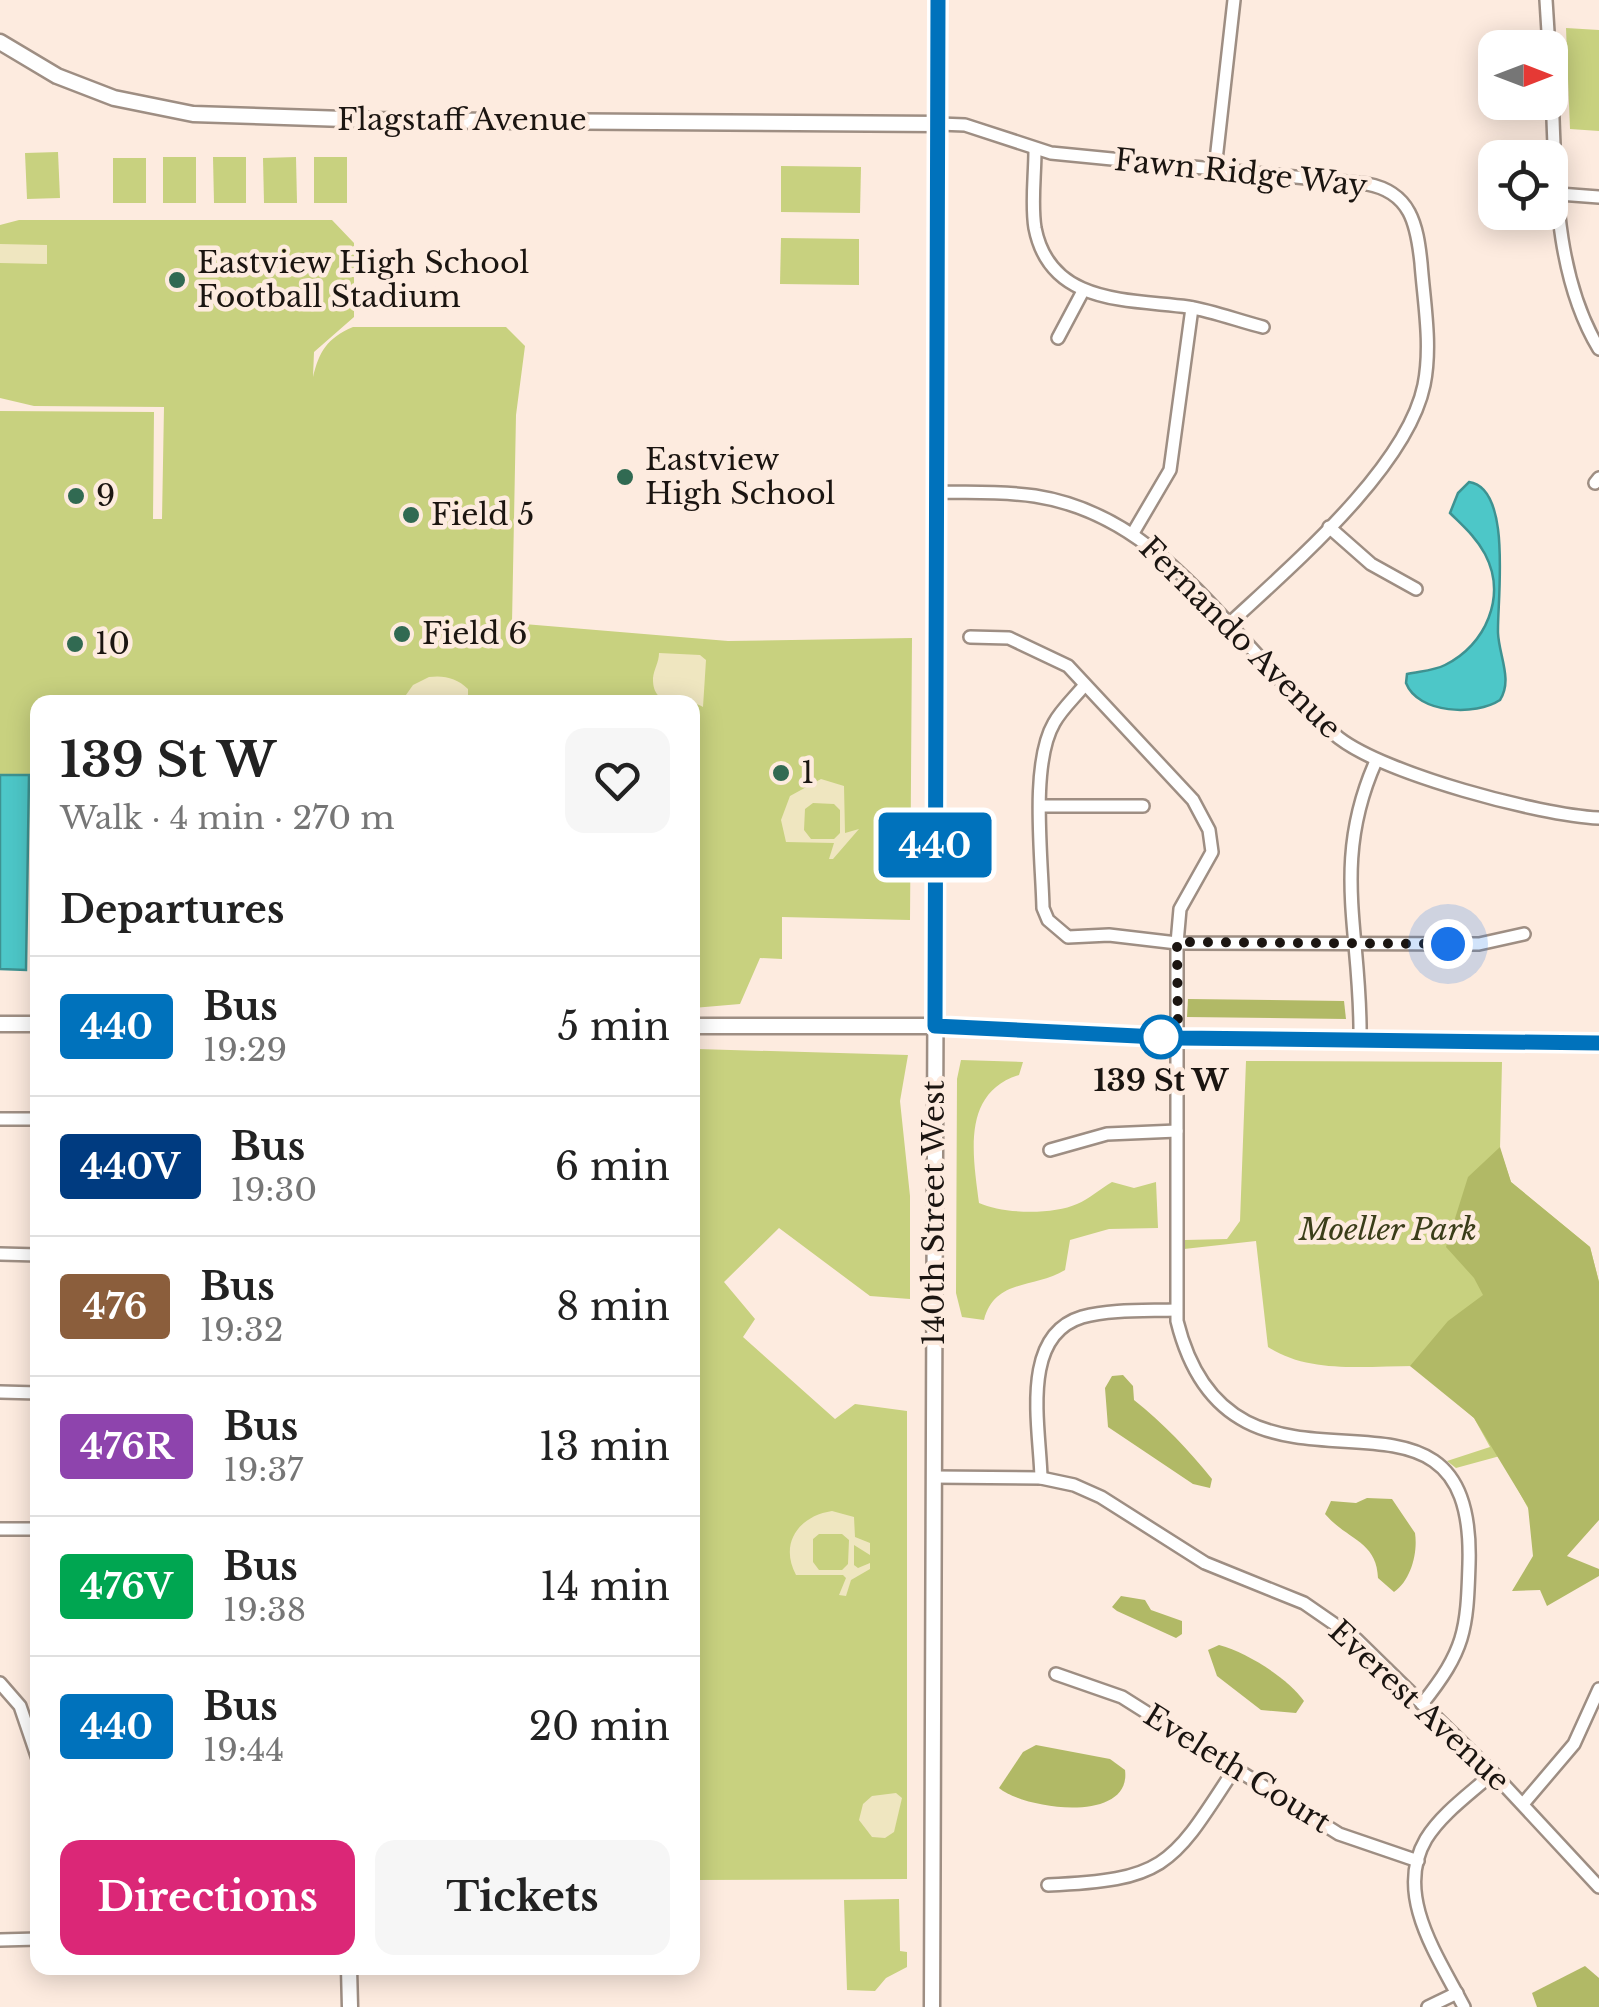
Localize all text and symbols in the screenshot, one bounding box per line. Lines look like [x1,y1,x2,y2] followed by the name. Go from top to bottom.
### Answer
[1478,30,1568,120] north arrow
[1478,30,1568,230] map controls
[337,101,587,138] street label: Flagstaff Avenue
[1478,140,1568,230] button: locate
[1113,141,1369,204] street label: Fawn Ridge Way
[197,244,529,315] place label: Eastview High School Football Stadium
[166,269,188,291] marker: Eastview High School Football Stadium
[645,441,835,512] place label: Eastview High School
[614,466,636,488] marker: Eastview High School
[96,477,115,514] place label: 9
[65,485,87,507] marker: 9
[431,496,534,533] place label: Field 5
[400,504,422,526] marker: Field 5
[1132,529,1349,746] street label: Fernando Avenue
[422,615,527,652] place label: Field 6
[391,623,413,645] marker: Field 6
[95,625,130,662] place label: 10
[64,633,86,655] marker: 10
[565,728,670,833] button: heart
[60,730,276,790] text: 139 St W
[801,754,814,791] place label: 1
[770,762,792,784] marker: 1
[60,798,395,838] text: Walk · 4 min · 270 m
[878,812,992,878] line badge: 440
[899,824,971,867] text: 440
[60,886,284,933] text: Departures
[1423,919,1473,969] your location
[203,983,278,1030] text: Bus
[558,1003,670,1050] text: 5 min
[80,1005,153,1048] text: 440
[1140,1016,1182,1058] marker: 139 St W
[203,1030,287,1070] text: 19:29
[1093,1062,1230,1099] place label: 139 St W
[915,1079,952,1346] street label: 140th Street West
[231,1123,305,1170] text: Bus
[555,1143,670,1190] text: 6 min
[80,1145,181,1188] text: 440V
[231,1170,317,1210] text: 19:30
[1298,1211,1477,1248] park label: Moeller Park
[200,1263,275,1310] text: Bus
[556,1283,670,1330] text: 8 min
[83,1285,147,1328] text: 476
[200,1310,283,1350] text: 19:32
[223,1403,298,1450] text: Bus
[539,1423,670,1470] text: 13 min
[80,1425,173,1468] text: 476R
[223,1450,303,1490] text: 19:37
[223,1543,298,1590] text: Bus
[540,1563,670,1610] text: 14 min
[80,1565,173,1608] text: 476V
[223,1590,306,1630] text: 19:38
[1321,1612,1517,1799] street label: Everest Avenue
[203,1683,278,1730] text: Bus
[1137,1696,1338,1841] street label: Eveleth Court
[529,1703,670,1750] text: 20 min
[80,1705,153,1748] text: 440
[203,1730,284,1770] text: 19:44
[60,1840,355,1955] button: Directions
[375,1840,670,1955] button: Tickets

